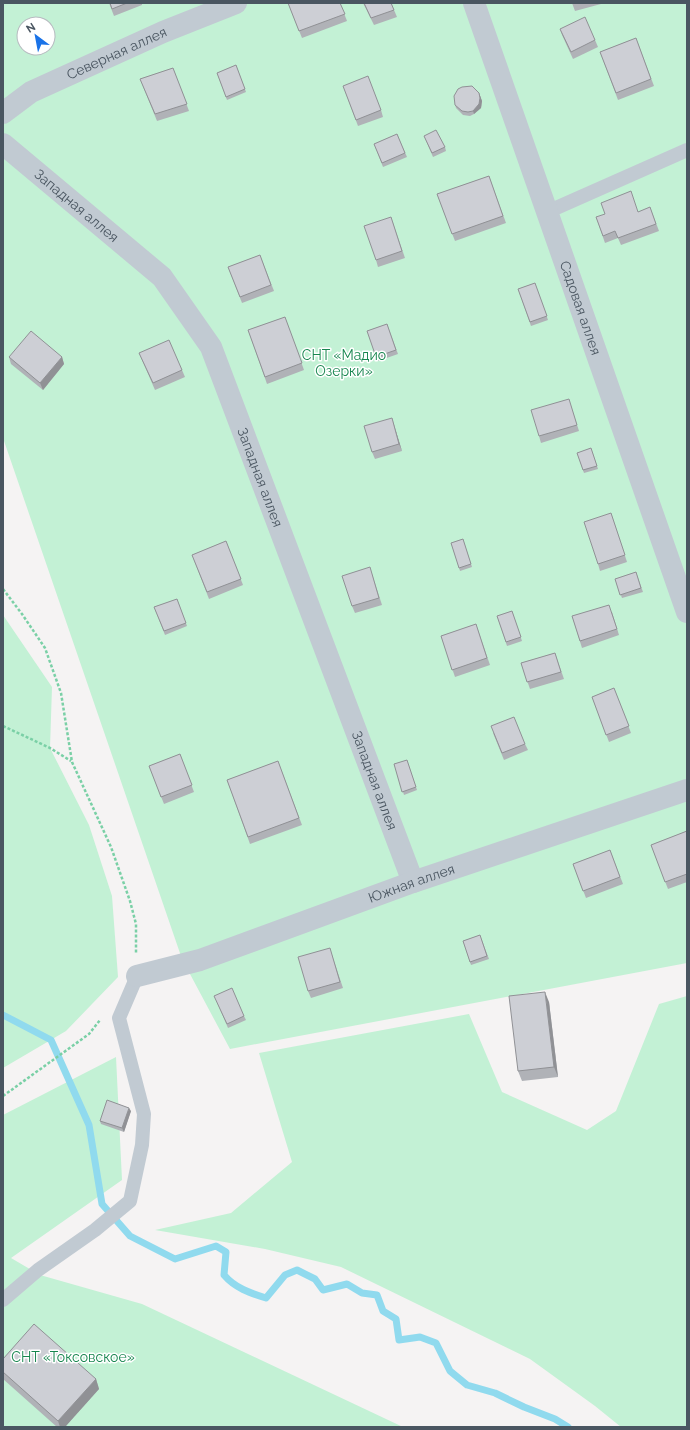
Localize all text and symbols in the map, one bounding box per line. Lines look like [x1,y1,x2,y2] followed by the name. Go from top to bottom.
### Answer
[16,16,56,56] north arrow
[24,20,38,36] text: N
[64,23,169,83] street label: Северная аллея
[31,166,122,245] street label: Западная аллея
[557,259,604,357] street label: Садовая аллея
[302,347,386,379] park label: СНТ «Мадио Озерки»
[234,425,286,529] street label: Западная аллея
[349,729,401,832] street label: Западная аллея
[366,861,457,906] street label: Южная аллея
[11,1349,135,1365] park label: СНТ «Токсовское»

